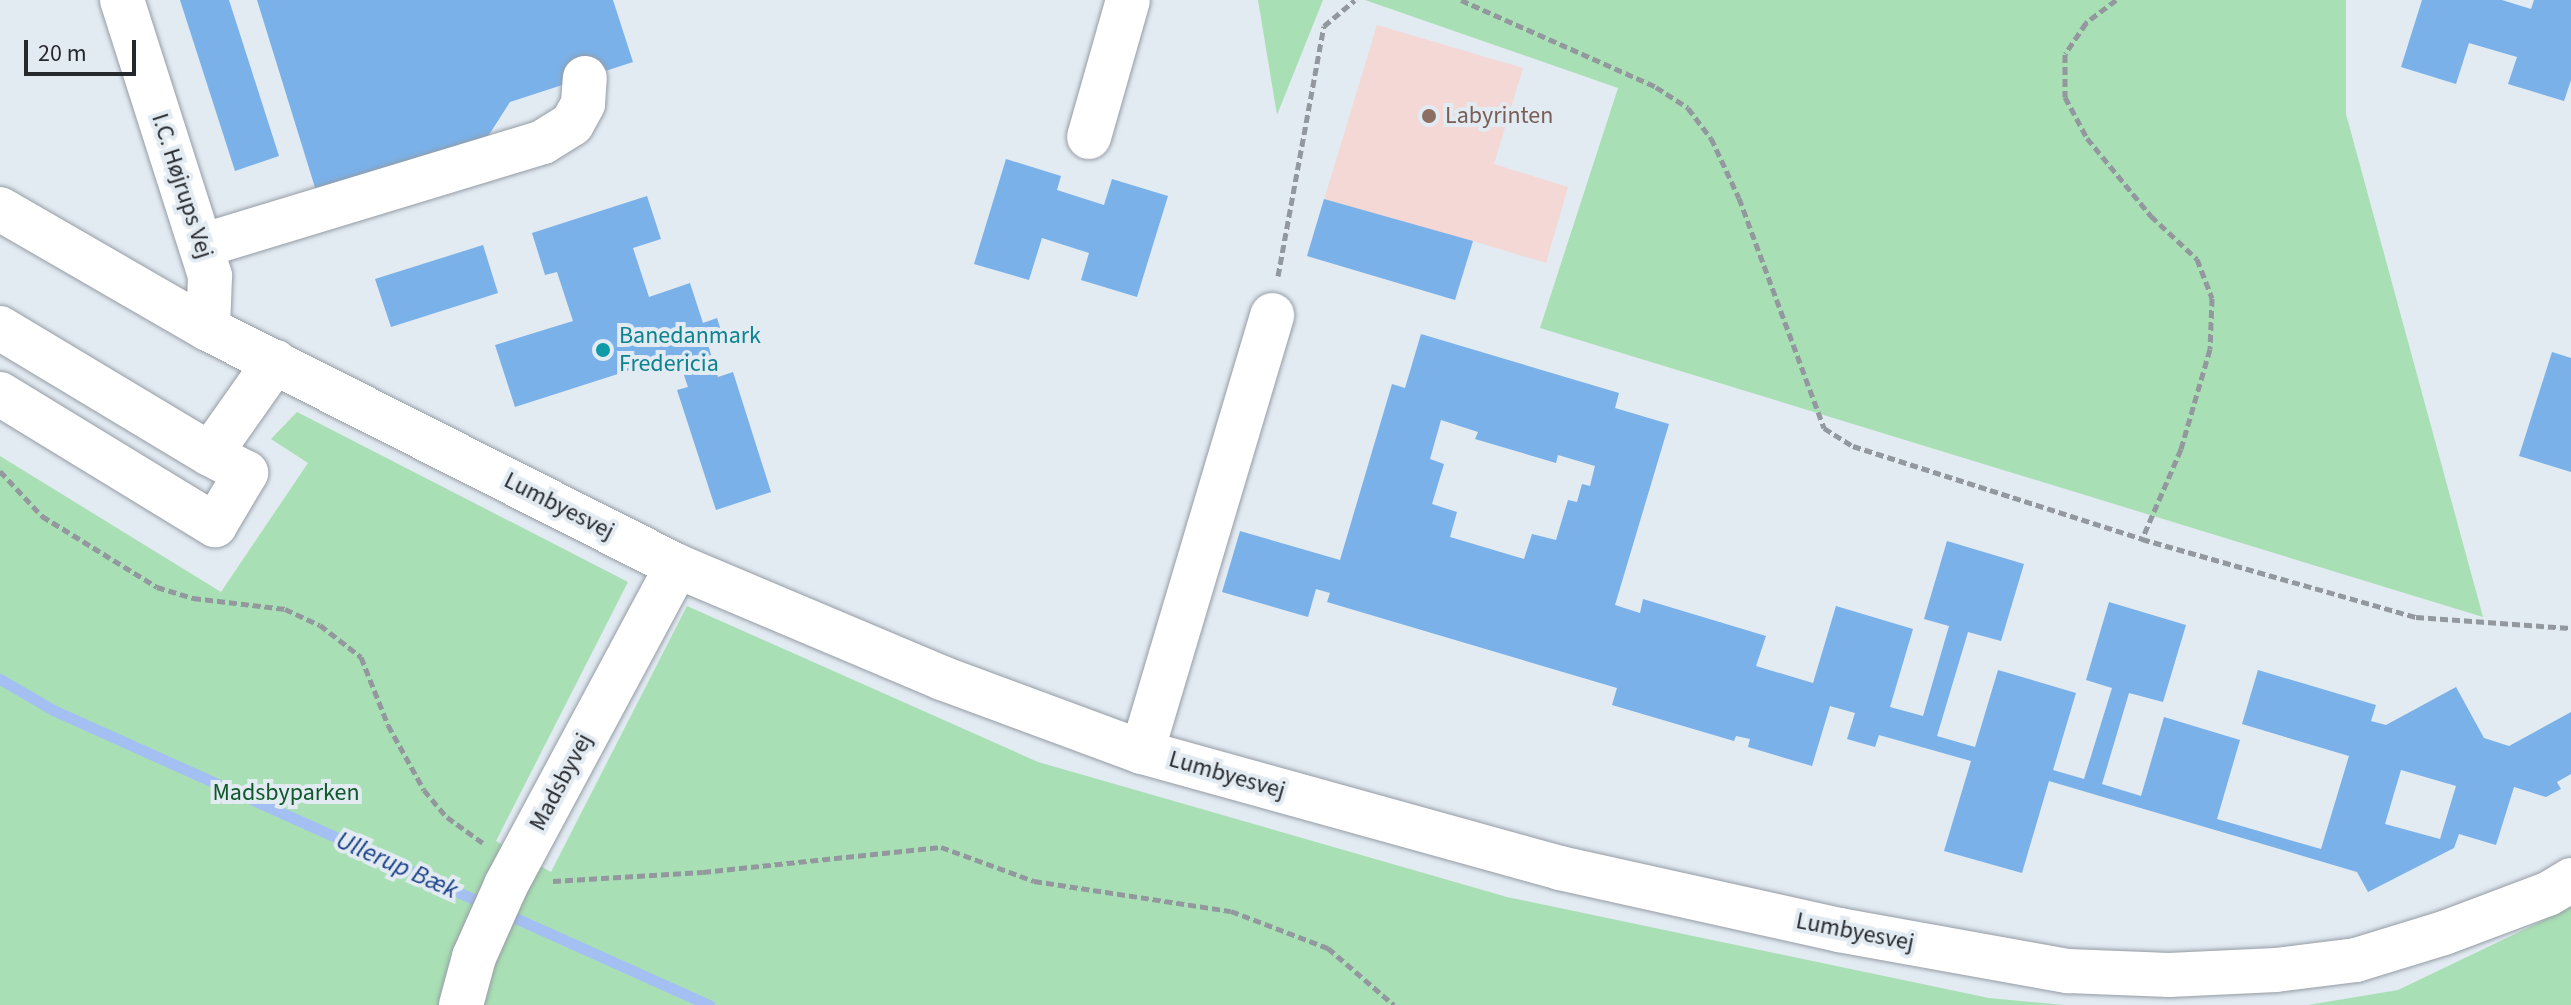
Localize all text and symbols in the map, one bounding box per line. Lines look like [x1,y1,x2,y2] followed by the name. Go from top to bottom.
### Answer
[28,24,140,74] scale bar
[38,36,87,71] text: 20 m
[1445,102,1553,130] place label: Labyrinten
[1420,107,1438,125] marker: Labyrinten
[145,110,219,262] street label: I.C. Højrups Vej
[619,322,761,378] place label: Banedanmark Fredericia
[594,341,612,359] marker: Banedanmark Fredericia
[499,466,619,546] street label: Lumbyesvej
[523,728,599,836] street label: Madsbyvej
[1166,745,1288,805] street label: Lumbyesvej
[212,779,360,807] park label: Madsbyparken
[331,824,463,906] water label: Ullerup Bæk
[1794,906,1916,958] street label: Lumbyesvej

